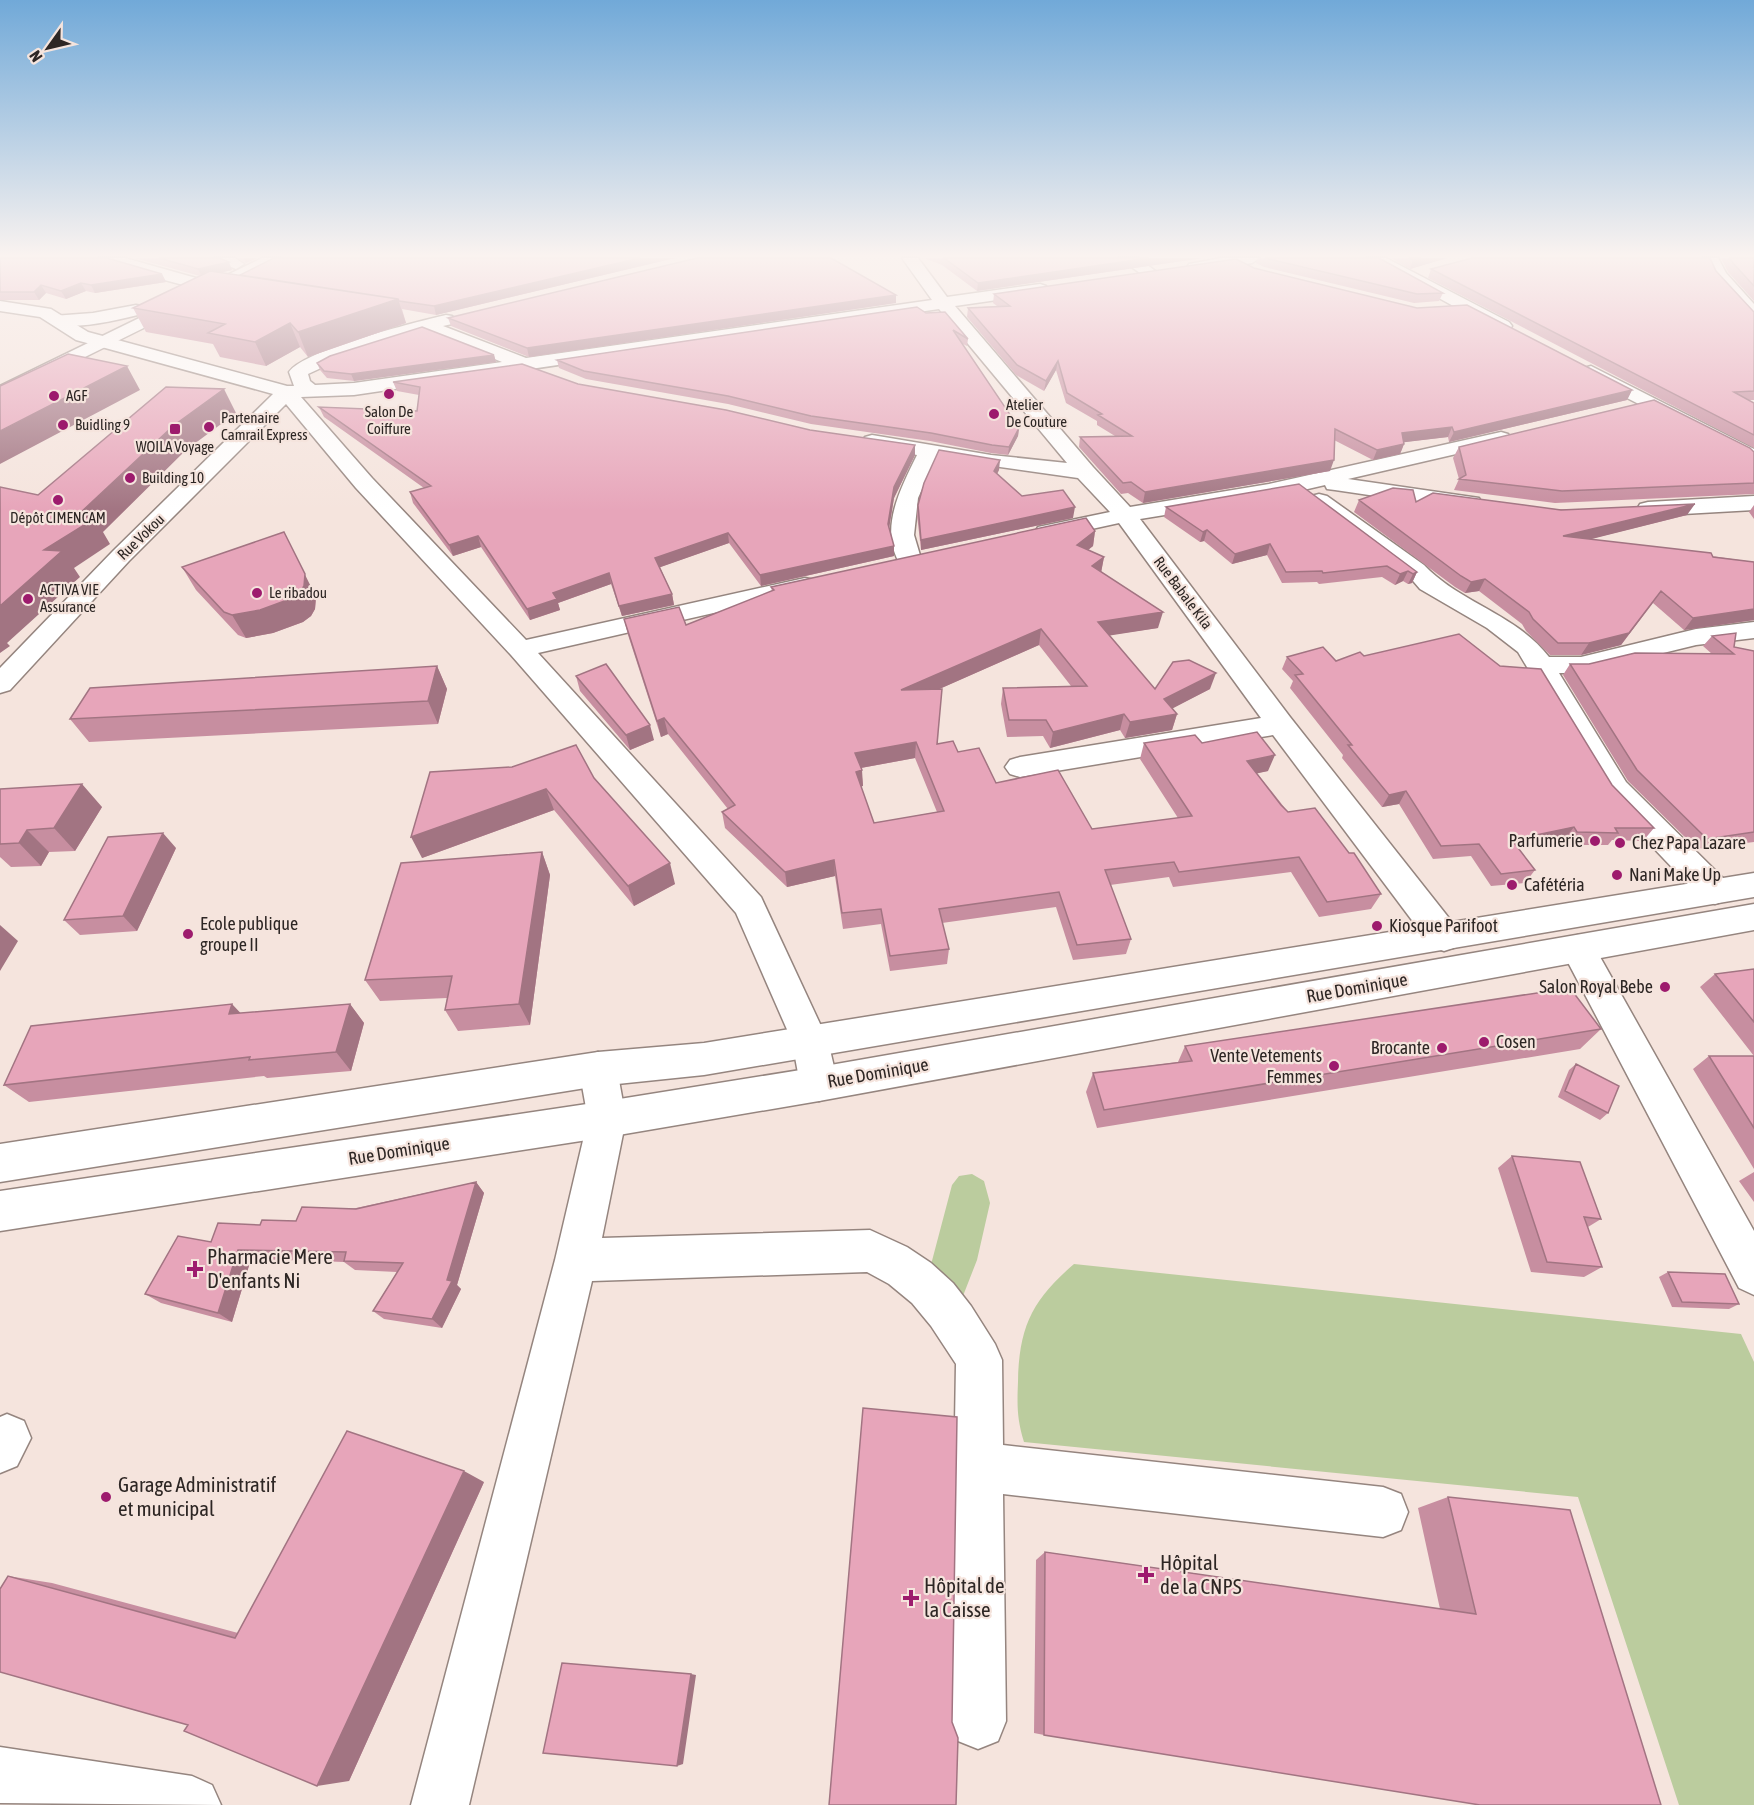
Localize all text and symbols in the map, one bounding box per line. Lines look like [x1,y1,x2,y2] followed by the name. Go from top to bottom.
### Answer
[18,18,78,78] north arrow
[25,47,46,65] text: N
[66,387,87,404] place label: AGF
[382,387,396,401] marker: Salon De Coiffure
[47,389,61,403] marker: AGF
[1006,396,1067,430] place label: Atelier De Couture
[365,403,414,437] place label: Salon De Coiffure
[987,407,1001,421] marker: Atelier De Couture
[221,409,308,443] place label: Partenaire Camrail Express
[75,416,130,433] place label: Buidling 9
[56,418,70,432] marker: Buidling 9
[202,420,216,434] marker: Partenaire Camrail Express
[168,422,182,436] marker: WOILA Voyage
[136,438,214,455] place label: WOILA Voyage
[142,469,204,486] place label: Building 10
[123,471,137,485] marker: Building 10
[51,493,65,507] marker: Dépôt CIMENCAM
[10,509,106,526] place label: Dépôt CIMENCAM
[114,510,167,563] street label: Rue Vokou
[1151,553,1216,632] street label: Rue Babale Kila
[40,581,99,615] place label: ACTIVA VIE Assurance
[269,584,327,601] place label: Le ribadou
[250,586,264,600] marker: Le ribadou
[21,592,35,606] marker: ACTIVA VIE Assurance
[1509,830,1583,851] place label: Parfumerie
[1632,832,1746,853] place label: Chez Papa Lazare
[1588,834,1602,848] marker: Parfumerie
[1613,836,1627,850] marker: Chez Papa Lazare
[1629,864,1721,885] place label: Nani Make Up
[1610,868,1624,882] marker: Nani Make Up
[1524,874,1585,895] place label: Cafétéria
[1505,878,1519,892] marker: Cafétéria
[200,913,298,955] place label: Ecole publique groupe II
[1389,915,1498,936] place label: Kiosque Parifoot
[1370,919,1384,933] marker: Kiosque Parifoot
[181,927,195,941] marker: Ecole publique groupe II
[1305,968,1409,1007] street label: Rue Dominique
[1539,976,1653,997] place label: Salon Royal Bebe
[1658,980,1672,994] marker: Salon Royal Bebe
[1496,1031,1536,1052] place label: Cosen
[1477,1035,1491,1049] marker: Cosen
[1371,1037,1430,1058] place label: Brocante
[1435,1041,1449,1055] marker: Brocante
[1210,1045,1322,1087] place label: Vente Vetements Femmes
[826,1053,930,1092] street label: Rue Dominique
[1327,1059,1341,1073] marker: Vente Vetements Femmes
[347,1132,451,1169] street label: Rue Dominique
[207,1244,333,1292] place label: Pharmacie Mere D'enfants Ni
[188,1262,202,1276] marker: Pharmacie Mere D'enfants Ni
[118,1472,277,1520] place label: Garage Administratif et municipal
[99,1490,113,1504] marker: Garage Administratif et municipal
[1160,1550,1242,1598] place label: Hôpital de la CNPS
[1137,1566,1155,1584] marker: Hôpital de la CNPS
[924,1573,1005,1621] place label: Hôpital de la Caisse
[902,1589,920,1607] marker: Hôpital de la Caisse

